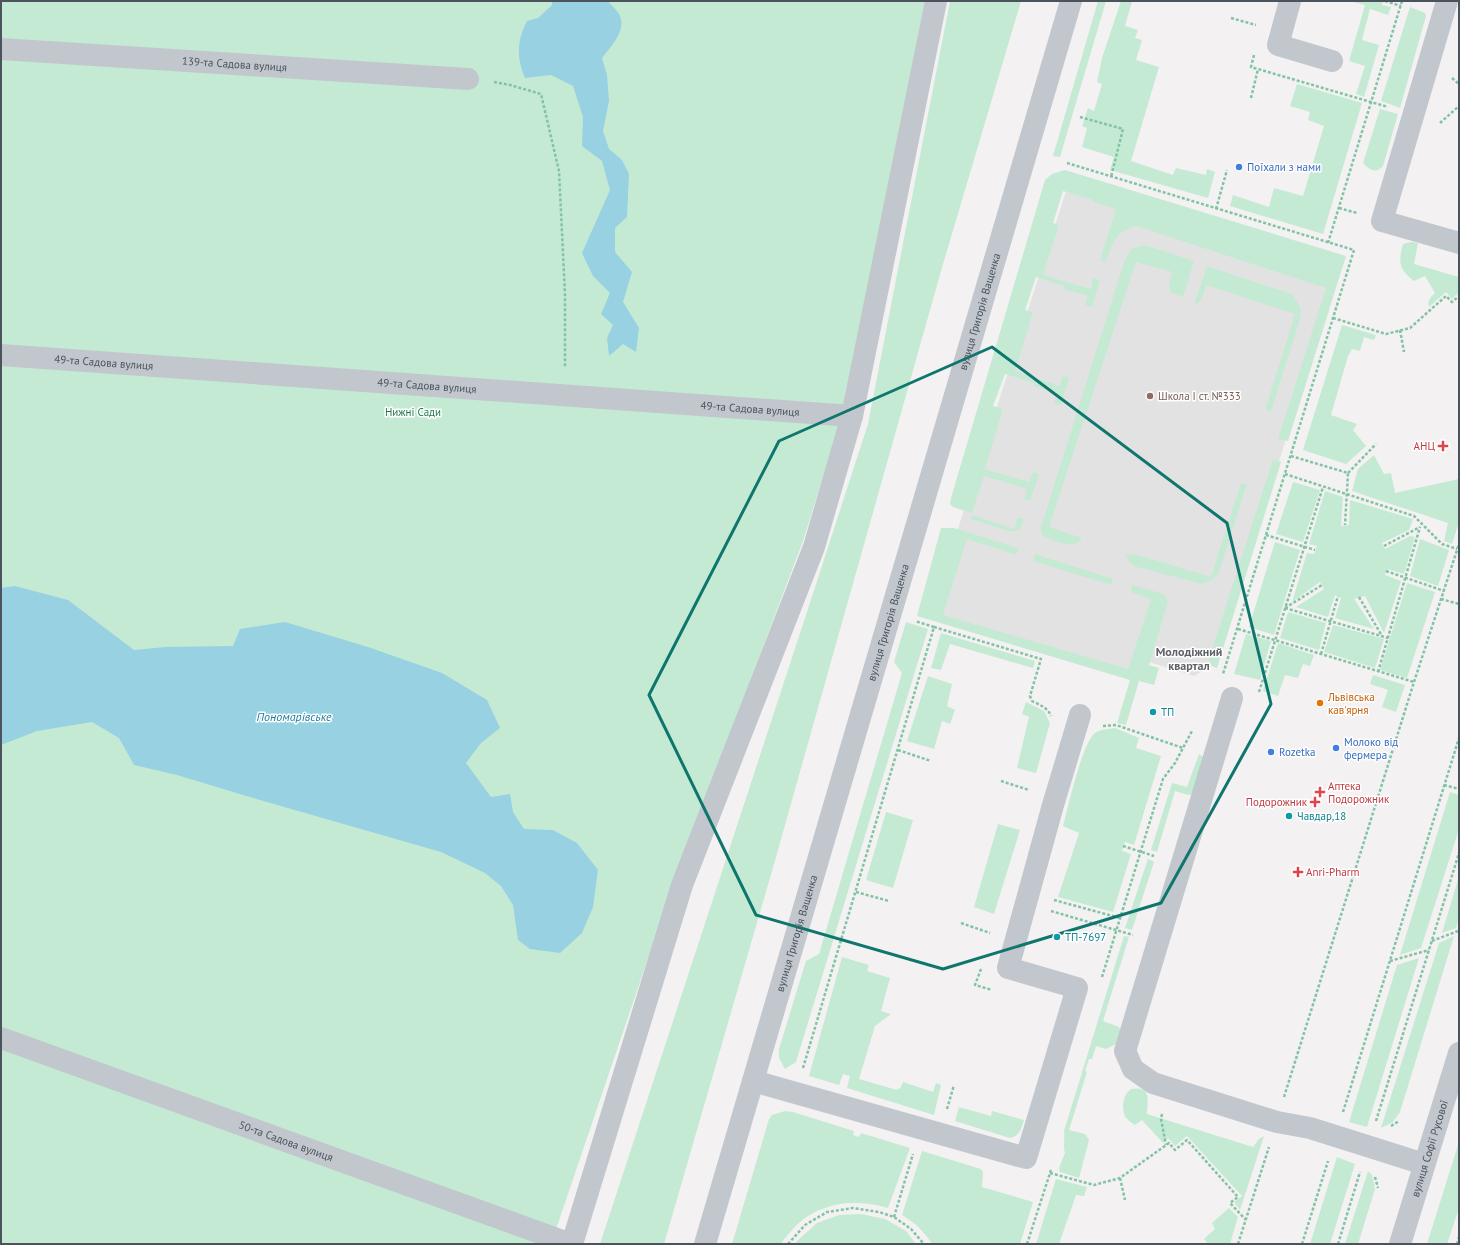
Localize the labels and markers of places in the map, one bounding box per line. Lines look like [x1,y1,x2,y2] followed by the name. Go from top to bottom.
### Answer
[1247,160,1321,174] place label: Поїхали з нами
[1234,162,1244,172] marker: Поїхали з нами
[1158,389,1241,403] place label: Школа І ст. №333
[1145,391,1155,401] marker: Школа І ст. №333
[1414,439,1435,453] place label: АНЦ
[1438,441,1448,451] marker: АНЦ
[1327,690,1375,717] place label: Львівська кав'ярня
[1315,698,1325,708] marker: Львівська кав'ярня
[1161,705,1174,719] place label: ТП
[1148,707,1158,717] marker: ТП
[1344,735,1398,762] place label: Молоко від фермера
[1331,743,1341,753] marker: Молоко від фермера
[1279,745,1316,759] place label: Rozetka
[1266,747,1276,757] marker: Rozetka
[1328,779,1390,806] place label: Аптека Подорожник
[1315,787,1325,797] marker: Аптека Подорожник
[1246,795,1308,809] place label: Подорожник
[1310,797,1320,807] marker: Подорожник
[1297,809,1346,823] place label: Чавдар,18
[1284,811,1294,821] marker: Чавдар,18
[1306,865,1359,879] place label: Anri-Pharm
[1293,867,1303,877] marker: Anri-Pharm
[1065,930,1106,944] place label: ТП-7697
[1052,932,1062,942] marker: ТП-7697

